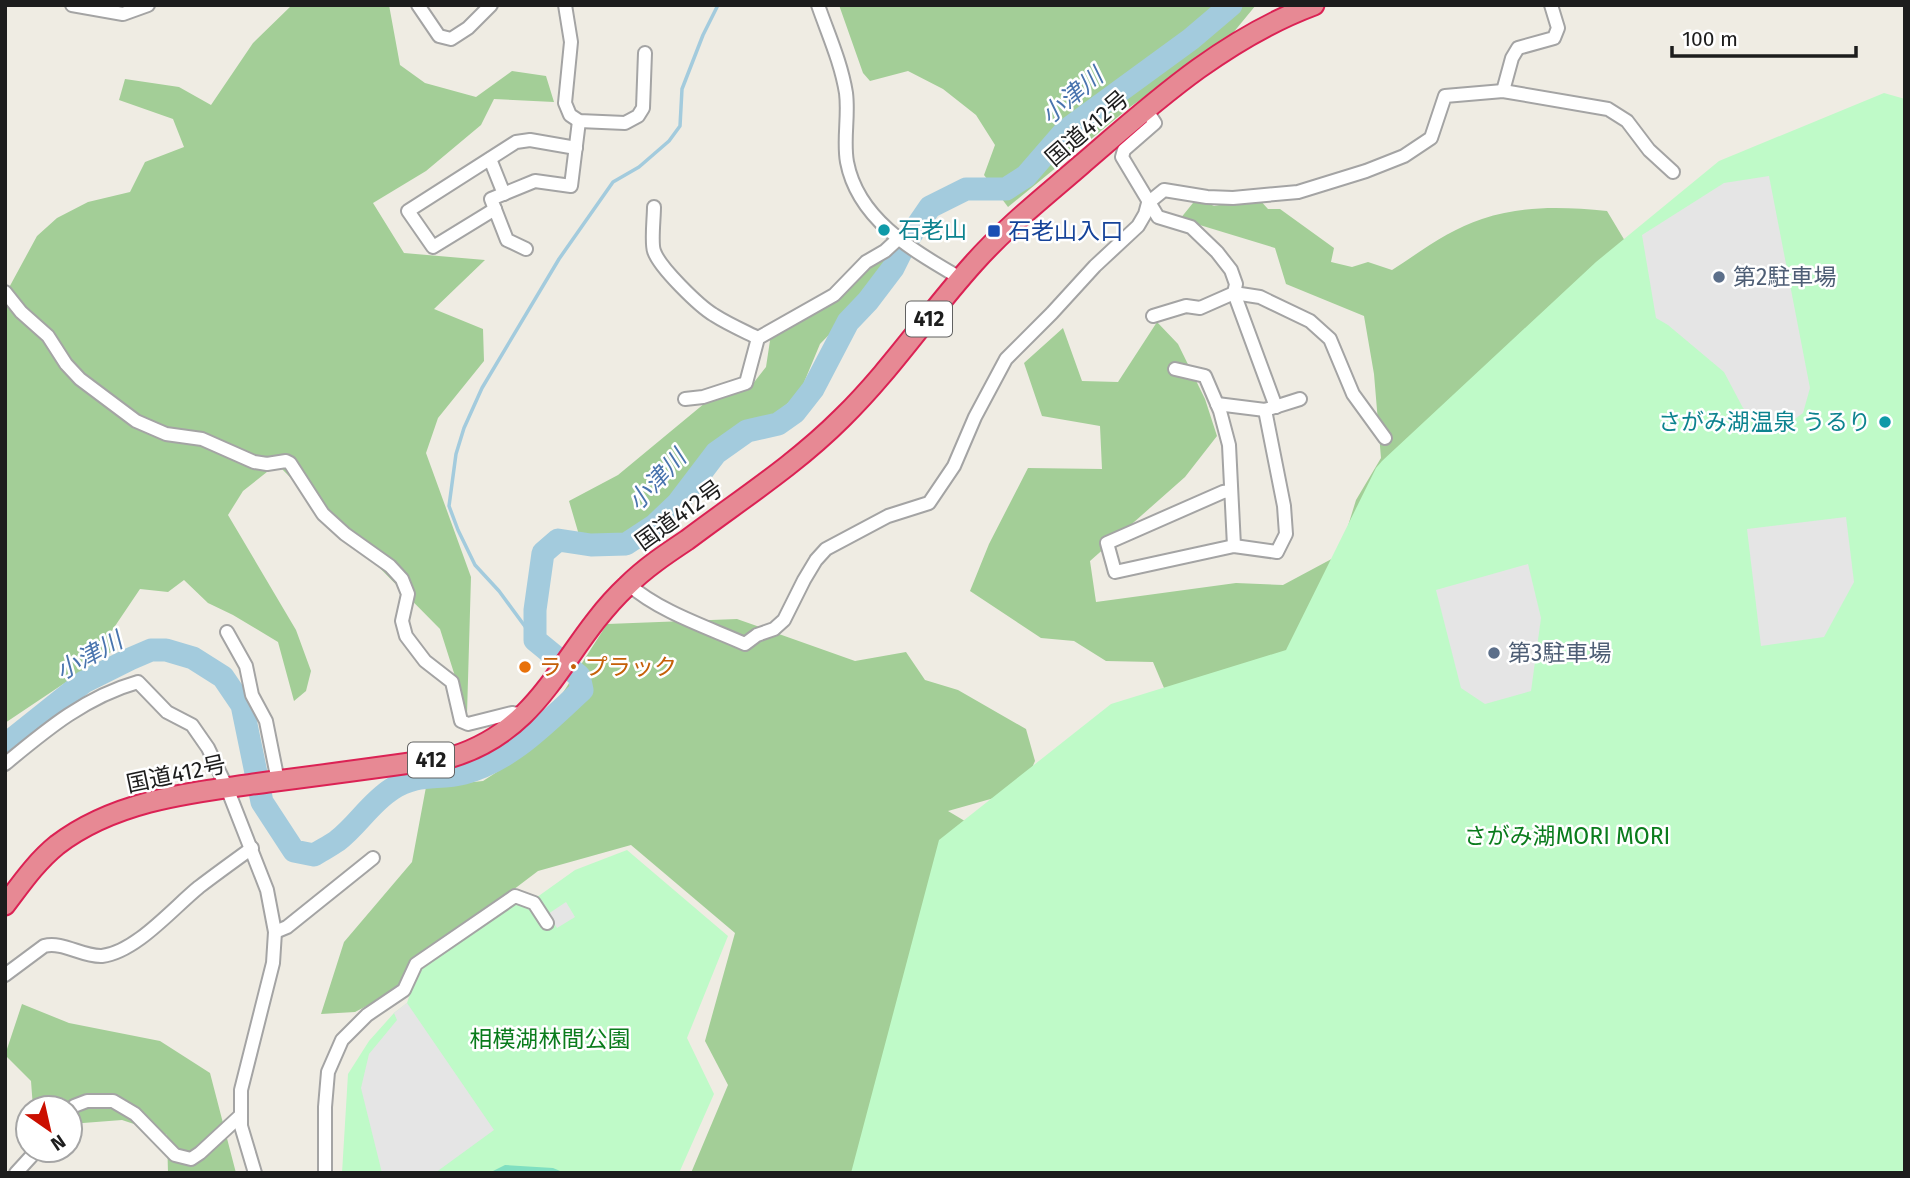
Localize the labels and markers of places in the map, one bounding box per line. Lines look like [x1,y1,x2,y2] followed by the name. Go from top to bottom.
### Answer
[898,216,967,244] place label: 石老山
[1008,217,1123,245] place label: 石老山入口
[876,222,892,238] marker: 石老山
[986,223,1002,239] marker: 石老山入口
[1733,263,1836,291] place label: 第2駐車場
[1711,269,1727,285] marker: 第2駐車場
[1658,408,1871,436] place label: さがみ湖温泉 うるり
[1877,414,1893,430] marker: さがみ湖温泉 うるり
[1508,639,1611,667] place label: 第3駐車場
[1486,645,1502,661] marker: 第3駐車場
[539,653,677,681] place label: ラ・プラック
[517,659,533,675] marker: ラ・プラック

